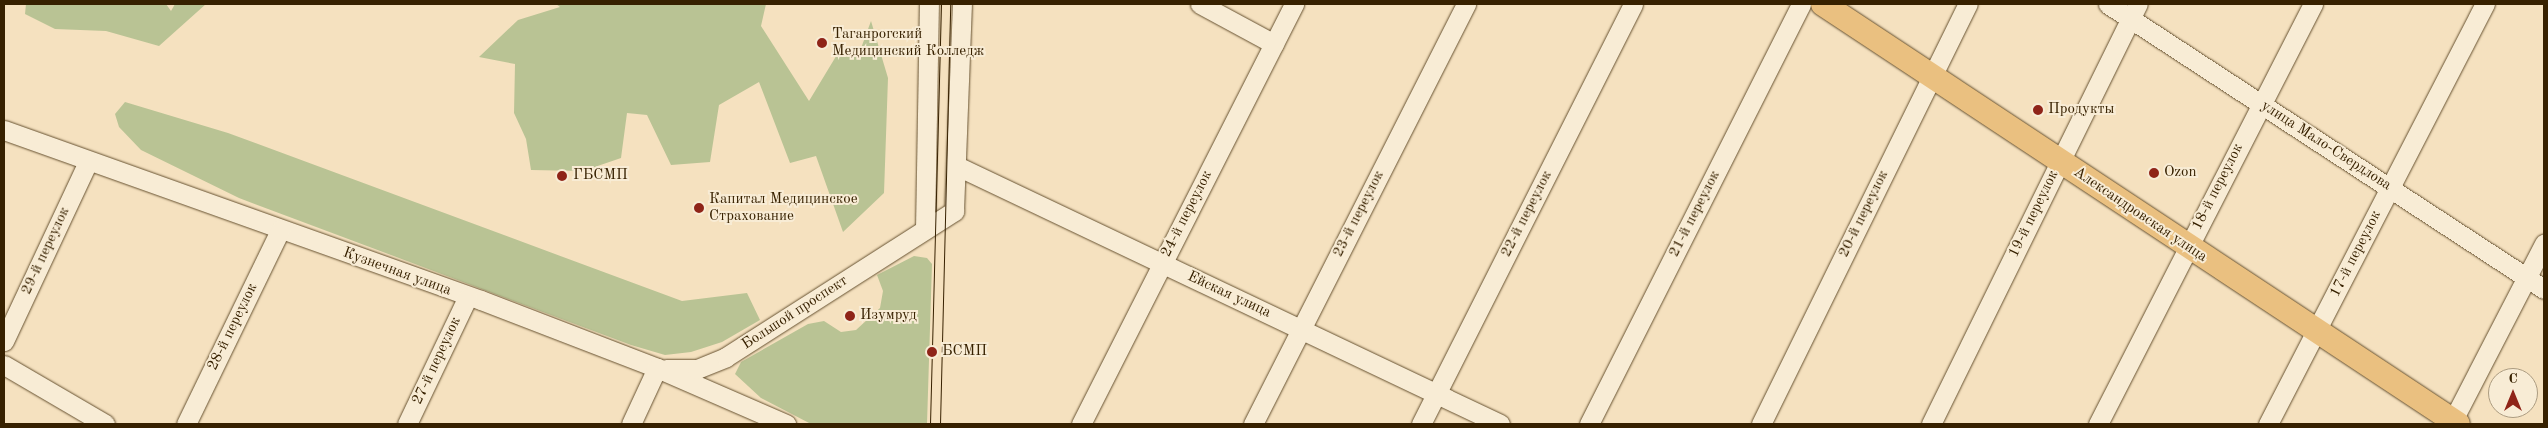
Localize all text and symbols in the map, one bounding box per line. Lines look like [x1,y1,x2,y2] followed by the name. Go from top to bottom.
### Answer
[832,25,984,60] place label: Таганрогский Медицинский Колледж
[816,37,828,49] marker: Таганрогский Медицинский Колледж
[2258,97,2394,195] street label: улица Мало-Свердлова
[2048,101,2114,119] place label: Продукты
[2032,104,2044,116] marker: Продукты
[2188,141,2248,233] street label: 18-й переулок
[2070,164,2210,266] street label: Александровская улица
[2164,164,2197,182] place label: Ozon
[573,167,628,185] place label: ГБСМП
[2148,167,2160,179] marker: Ozon
[1157,168,1217,260] street label: 24-й переулок
[1329,168,1389,260] street label: 23-й переулок
[1497,168,1557,260] street label: 22-й переулок
[1665,168,1725,260] street label: 21-й переулок
[1835,168,1893,260] street label: 20-й переулок
[2005,168,2063,260] street label: 19-й переулок
[555,169,569,183] marker: ГБСМП
[709,190,858,225] place label: Капитал Медицинское Страхование
[693,202,705,214] marker: Капитал Медицинское Страхование
[18,204,74,298] street label: 29-й переулок
[2326,208,2386,300] street label: 17-й переулок
[340,244,454,300] street label: Кузнечная улица
[1184,268,1274,322] street label: Ейская улица
[739,272,851,354] street label: Большой проспект
[204,281,262,373] street label: 28-й переулок
[860,307,917,325] place label: Изумруд
[844,310,856,322] marker: Изумруд
[409,314,465,408] street label: 27-й переулок
[942,343,987,361] place label: БСМП
[926,346,938,358] marker: БСМП
[2488,368,2538,418] north arrow
[2508,372,2518,386] text: С

